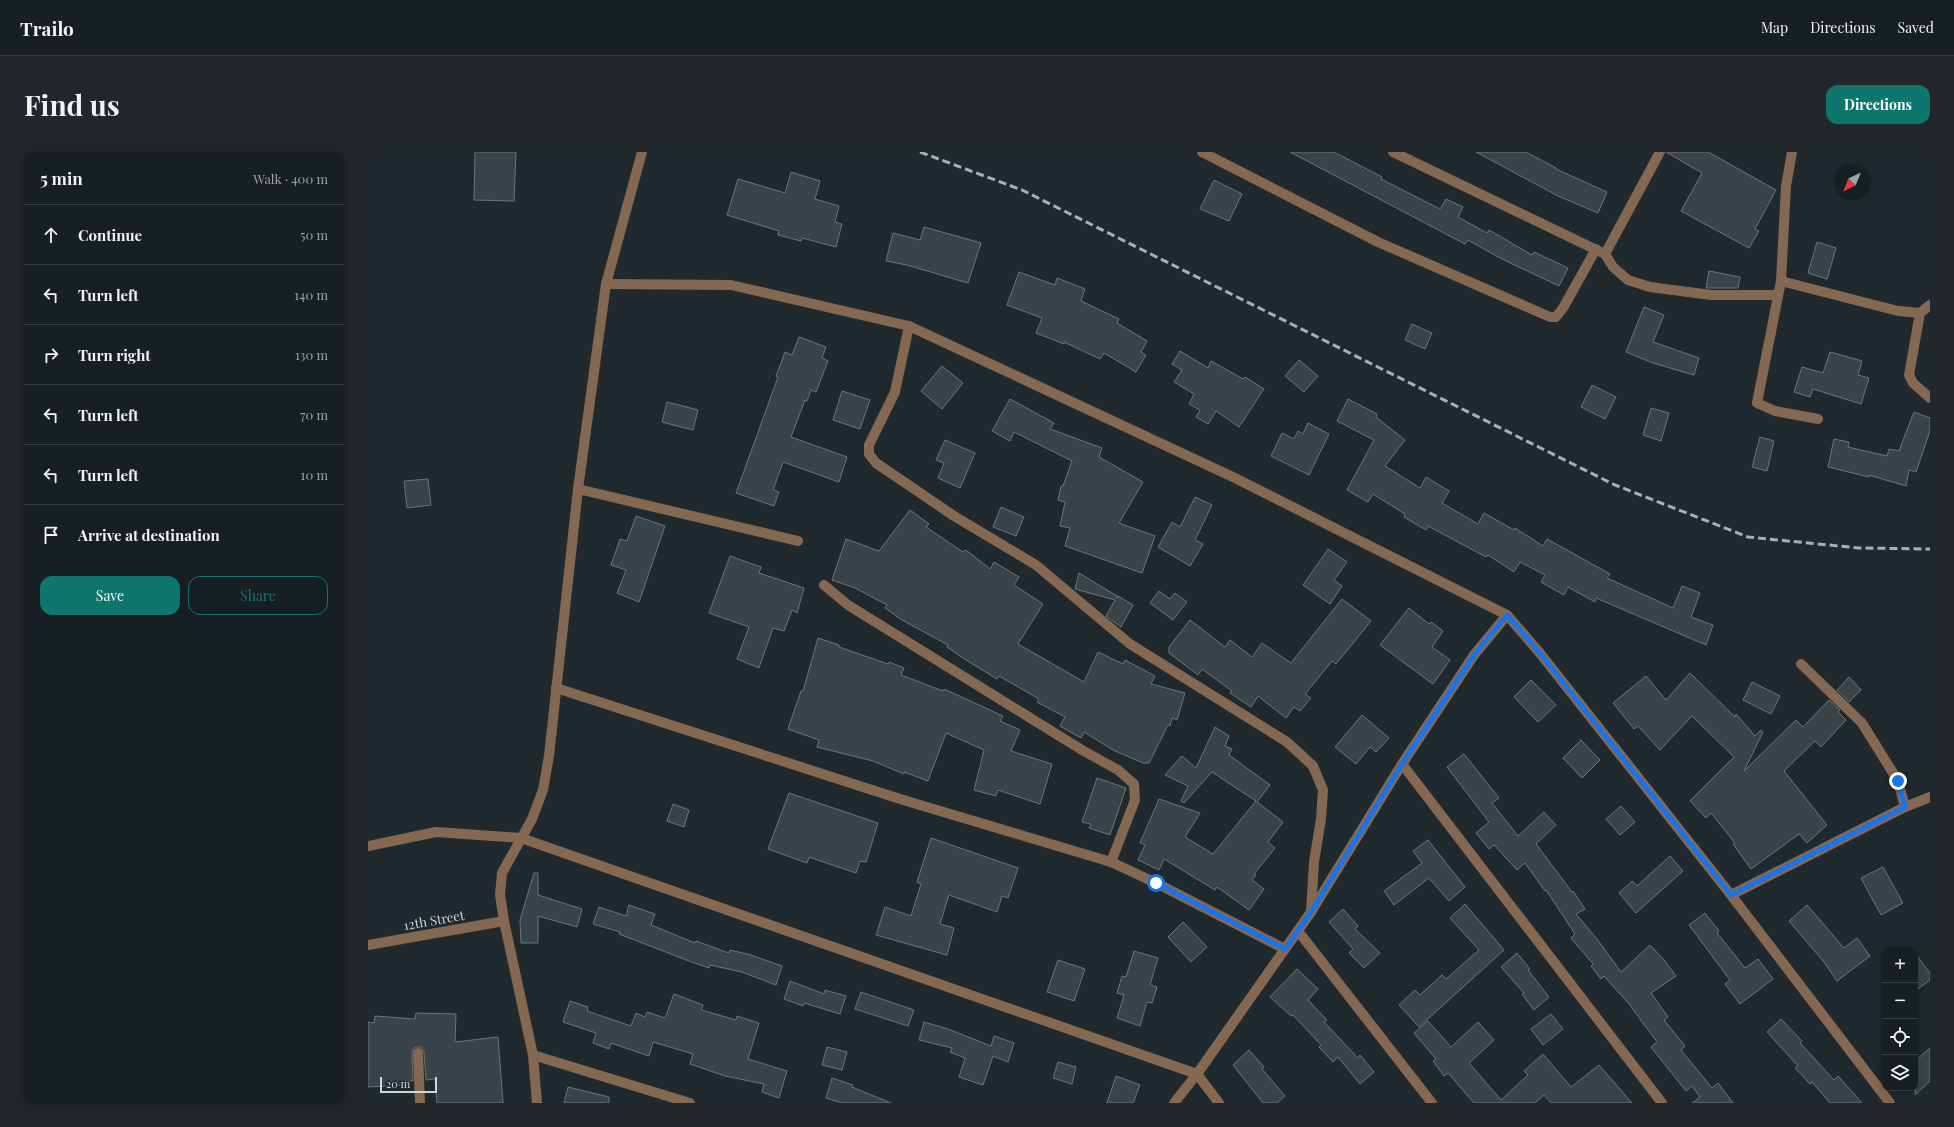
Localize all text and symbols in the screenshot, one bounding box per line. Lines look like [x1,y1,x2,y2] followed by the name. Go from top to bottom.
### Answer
[20,15,74,41] text: Trailo
[1761,18,1788,37] text: Map
[1810,18,1876,37] text: Directions
[1898,18,1934,37] text: Saved
[1826,85,1930,124] button: Directions
[24,86,120,123] text: Find us
[1834,164,1870,200] north arrow
[40,167,83,189] text: 5 min
[253,170,328,187] text: Walk · 400 m
[40,224,62,246] icon: ahead
[78,225,142,245] text: Continue
[300,226,328,243] text: 50 m
[40,284,62,306] icon: left
[78,285,139,305] text: Turn left
[294,286,328,303] text: 140 m
[40,344,62,366] icon: right
[78,345,151,365] text: Turn right
[295,346,328,363] text: 130 m
[40,404,62,426] icon: left
[78,405,139,425] text: Turn left
[300,406,328,423] text: 70 m
[40,464,62,486] icon: left
[78,465,139,485] text: Turn left
[301,466,328,483] text: 10 m
[40,524,62,546] icon: arrive
[78,525,220,545] text: Arrive at destination
[40,576,180,615] button: Save
[188,576,328,615] button: Share
[1889,772,1907,790] route end
[1147,874,1165,892] route start
[402,906,466,933] street label: 12th Street
[1882,947,1918,1091] map controls
[1882,947,1918,983] button: +
[1882,983,1918,1019] button: −
[1882,1019,1918,1055] button: locate
[1882,1055,1918,1091] button: layers
[380,1075,437,1094] scale bar
[386,1076,410,1091] text: 20 m

